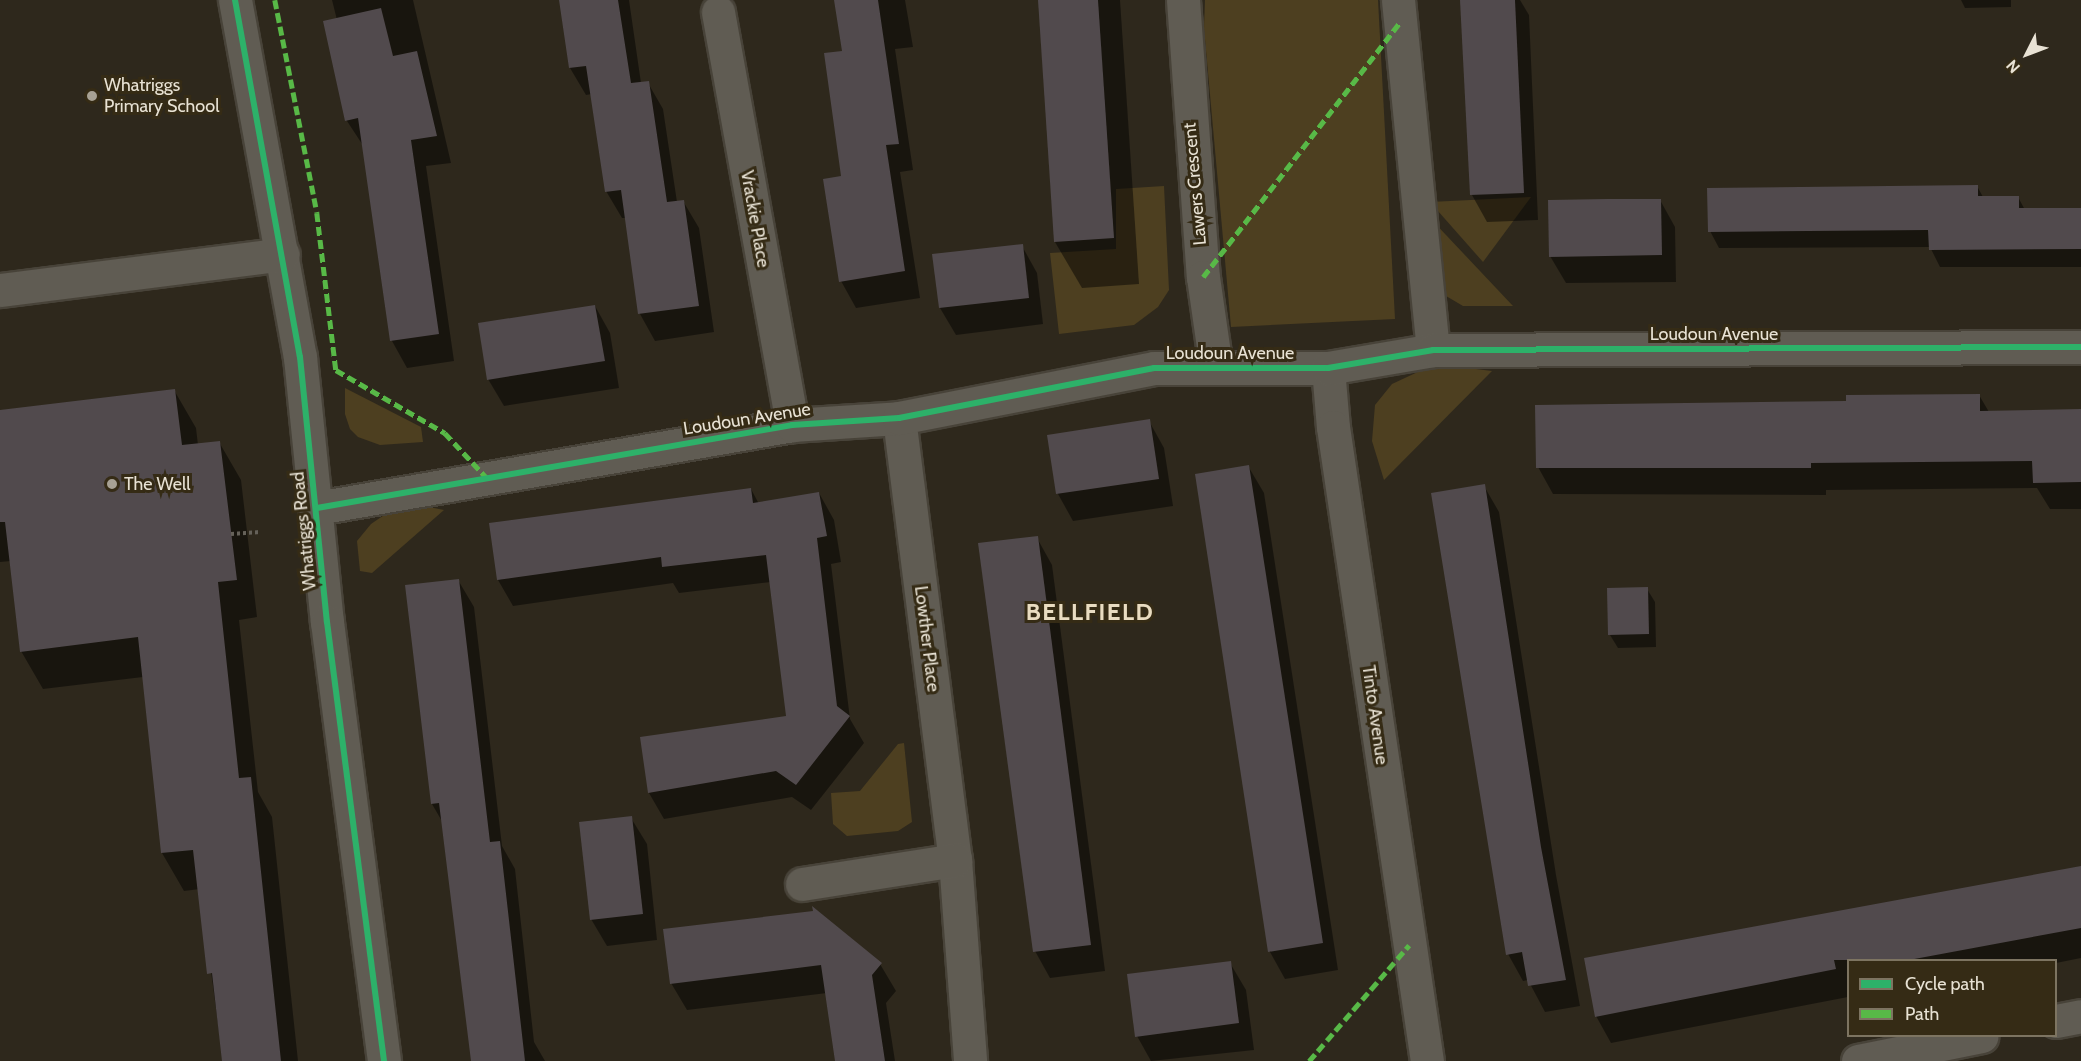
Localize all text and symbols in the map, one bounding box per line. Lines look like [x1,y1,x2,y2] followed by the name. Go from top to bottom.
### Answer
[1997,24,2057,84] north arrow
[2002,56,2024,77] text: N
[104,75,219,118] place label: Whatriggs Primary School
[85,89,99,103] marker: Whatriggs Primary School
[1179,122,1211,246] street label: Lawers Crescent
[736,169,774,269] street label: Vrackie Place
[1650,323,1778,345] street label: Loudoun Avenue
[1166,342,1294,364] street label: Loudoun Avenue
[682,398,812,440] street label: Loudoun Avenue
[287,471,321,591] street label: Whatriggs Road
[124,473,191,495] place label: The Well
[105,477,119,491] marker: The Well
[910,585,944,693] street label: Lowther Place
[1026,598,1154,626] district label: BELLFIELD
[1357,664,1393,766] street label: Tinto Avenue
[1847,959,2057,1037] legend
[1905,973,1985,995] text: Cycle path
[1905,1003,1939,1025] text: Path

